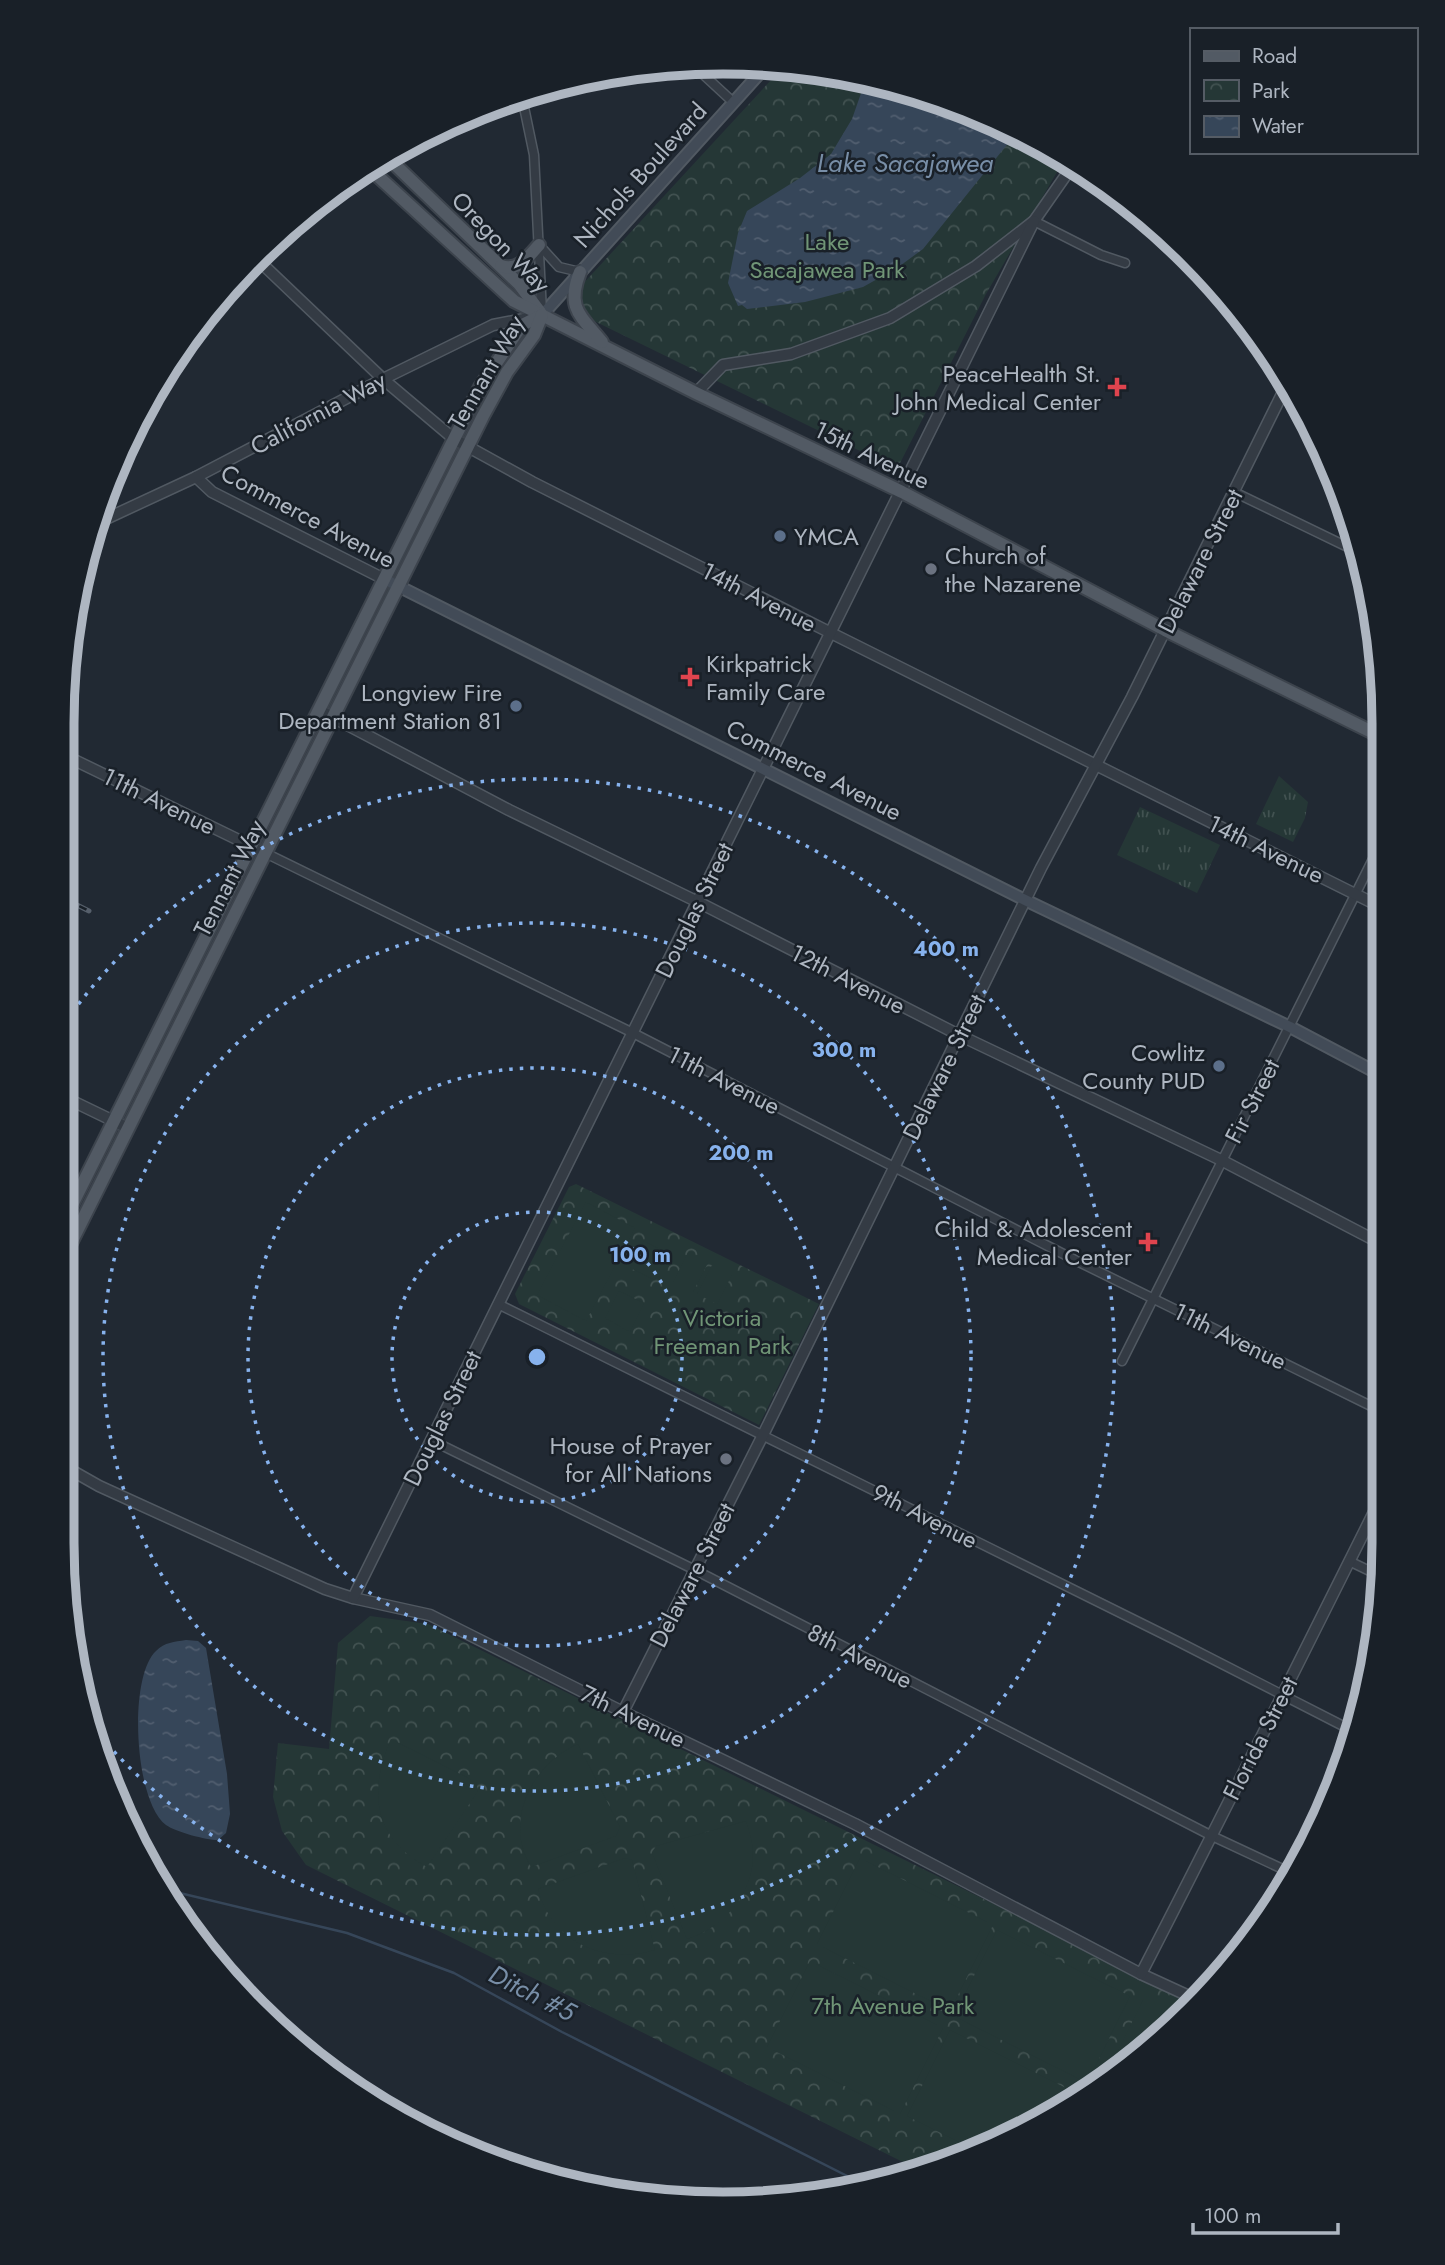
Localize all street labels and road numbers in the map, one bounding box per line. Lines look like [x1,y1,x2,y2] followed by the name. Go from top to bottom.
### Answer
[565,95,715,255] street label: Nichols Boulevard
[444,183,559,301] street label: Oregon Way
[439,308,533,436] street label: Tennant Way
[244,362,392,463] street label: California Way
[808,412,936,498] street label: 15th Avenue
[215,455,401,577] street label: Commerce Avenue
[1148,482,1252,639] street label: Delaware Street
[695,553,823,641] street label: 14th Avenue
[720,711,908,829] street label: Commerce Avenue
[97,759,221,843] street label: 11th Avenue
[1202,806,1330,892] street label: 14th Avenue
[185,813,274,942] street label: Tennant Way
[646,836,742,984] street label: Douglas Street
[784,935,912,1023] street label: 12th Avenue
[894,988,995,1146] street label: Delaware Street
[662,1037,786,1123] street label: 11th Avenue
[1216,1052,1288,1149] street label: Fir Street
[1168,1294,1292,1378] street label: 11th Avenue
[394,1344,490,1492] street label: Douglas Street
[866,1474,984,1558] street label: 9th Avenue
[640,1496,744,1653] street label: Delaware Street
[802,1615,918,1697] street label: 8th Avenue
[1214,1670,1306,1806] street label: Florida Street
[575,1676,691,1756] street label: 7th Avenue

